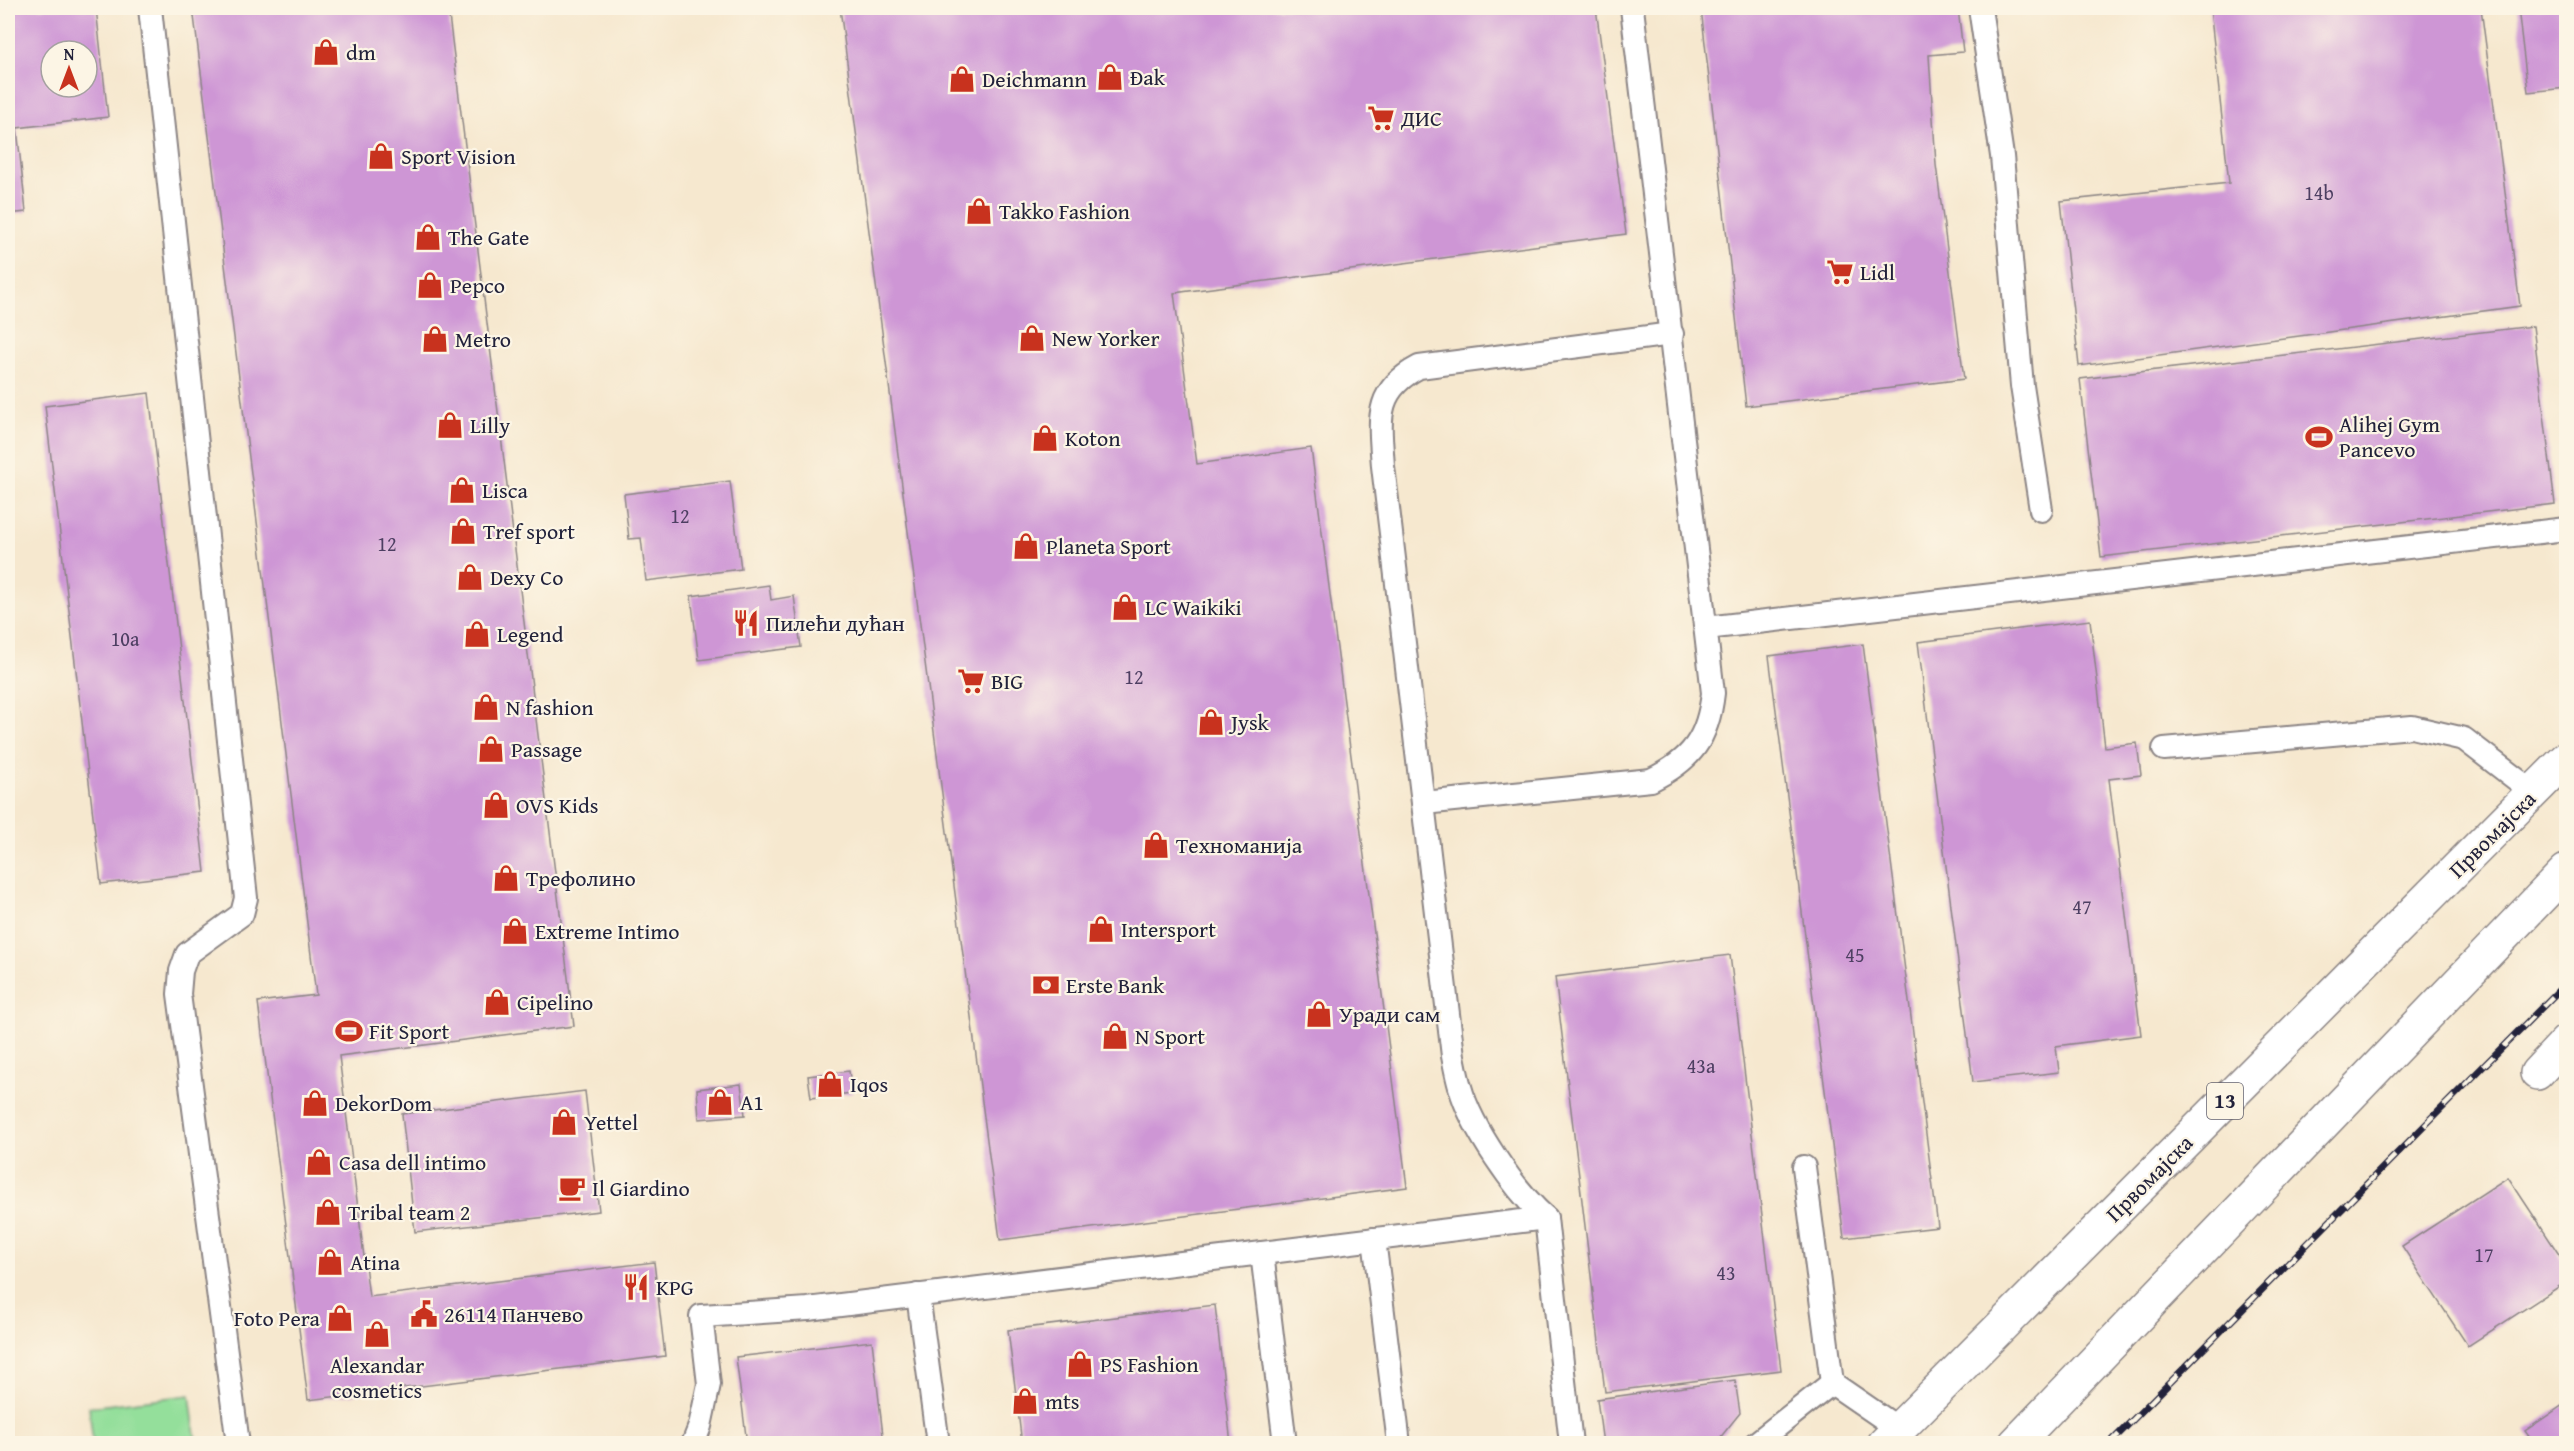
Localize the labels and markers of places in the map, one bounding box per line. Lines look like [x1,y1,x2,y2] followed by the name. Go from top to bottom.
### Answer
[346,36,376,68] place label: dm
[311,37,341,67] shop icon: dm
[1130,61,1166,93] place label: Đak
[1095,62,1125,92] shop icon: Đak
[982,63,1087,95] place label: Deichmann
[947,64,977,94] shop icon: Deichmann
[1400,102,1442,134] place label: ДИС
[1366,103,1396,133] supermarket icon: ДИС
[401,140,516,172] place label: Sport Vision
[366,141,396,171] shop icon: Sport Vision
[999,195,1131,227] place label: Takko Fashion
[964,196,994,226] shop icon: Takko Fashion
[448,221,529,253] place label: The Gate
[413,222,443,252] shop icon: The Gate
[1860,256,1895,288] place label: Lidl
[1825,257,1855,287] supermarket icon: Lidl
[450,269,505,301] place label: Pepco
[415,270,445,300] shop icon: Pepco
[1052,322,1160,354] place label: New Yorker
[455,323,511,355] place label: Metro
[1017,323,1047,353] shop icon: New Yorker
[420,324,450,354] shop icon: Metro
[2339,408,2440,465] place label: Alihej Gym Pancevo
[470,409,510,441] place label: Lilly
[435,410,465,440] shop icon: Lilly
[1065,422,1121,454] place label: Koton
[2304,422,2334,452] sports icon: Alihej Gym Pancevo
[1030,423,1060,453] shop icon: Koton
[482,474,528,506] place label: Lisca
[447,475,477,505] shop icon: Lisca
[483,515,575,547] place label: Tref sport
[448,516,478,546] shop icon: Tref sport
[1046,530,1171,562] place label: Planeta Sport
[1011,531,1041,561] shop icon: Planeta Sport
[490,561,564,593] place label: Dexy Co
[455,562,485,592] shop icon: Dexy Co
[1145,591,1242,623] place label: LC Waikiki
[1110,592,1140,622] shop icon: LC Waikiki
[766,607,905,639] place label: Пилећи дућан
[731,608,761,638] restaurant icon: Пилећи дућан
[497,618,564,650] place label: Legend
[462,619,492,649] shop icon: Legend
[991,665,1023,697] place label: BIG
[956,666,986,696] supermarket icon: BIG
[506,691,594,723] place label: N fashion
[471,692,501,722] shop icon: N fashion
[1228,706,1270,738] place label: Jysk
[1196,707,1226,737] shop icon: Jysk
[511,733,582,765] place label: Passage
[476,734,506,764] shop icon: Passage
[516,789,598,821] place label: OVS Kids
[481,790,511,820] shop icon: OVS Kids
[1176,829,1303,861] place label: Техноманија
[1141,830,1171,860] shop icon: Техноманија
[526,862,636,894] place label: Трефолино
[491,863,521,893] shop icon: Трефолино
[1121,913,1216,945] place label: Intersport
[1086,914,1116,944] shop icon: Intersport
[535,915,680,947] place label: Extreme Intimo
[500,916,530,946] shop icon: Extreme Intimo
[1066,969,1165,1001] place label: Erste Bank
[1031,970,1061,1000] bank icon: Erste Bank
[517,986,593,1018] place label: Cipelino
[482,987,512,1017] shop icon: Cipelino
[1339,998,1441,1030] place label: Уради сам
[1304,999,1334,1029] shop icon: Уради сам
[369,1015,449,1047] place label: Fit Sport
[334,1016,364,1046] sports icon: Fit Sport
[1135,1020,1205,1052] place label: N Sport
[1100,1021,1130,1051] shop icon: N Sport
[850,1068,888,1100] place label: Iqos
[815,1069,845,1099] shop icon: Iqos
[740,1086,764,1118] place label: A1
[335,1087,432,1119] place label: DekorDom
[705,1087,735,1117] shop icon: A1
[300,1088,330,1118] shop icon: DekorDom
[584,1106,638,1138] place label: Yettel
[549,1107,579,1137] shop icon: Yettel
[339,1146,486,1178] place label: Casa dell intimo
[304,1147,334,1177] shop icon: Casa dell intimo
[592,1172,690,1204] place label: Il Giardino
[557,1173,587,1203] cafe icon: Il Giardino
[348,1196,470,1228] place label: Tribal team 2
[313,1197,343,1227] shop icon: Tribal team 2
[350,1246,401,1278] place label: Atina
[315,1247,345,1277] shop icon: Atina
[656,1271,694,1303] place label: KPG
[621,1272,651,1302] restaurant icon: KPG
[444,1298,583,1330] place label: 26114 Панчево
[409,1299,439,1329] public building icon: 26114 Панчево
[234,1302,321,1334] place label: Foto Pera
[325,1303,355,1333] shop icon: Foto Pera
[362,1319,392,1349] shop icon: Alexandar cosmetics
[1100,1348,1199,1380] place label: PS Fashion
[330,1349,424,1406] place label: Alexandar cosmetics
[1065,1349,1095,1379] shop icon: PS Fashion
[1045,1385,1079,1417] place label: mts
[1010,1386,1040,1416] shop icon: mts

